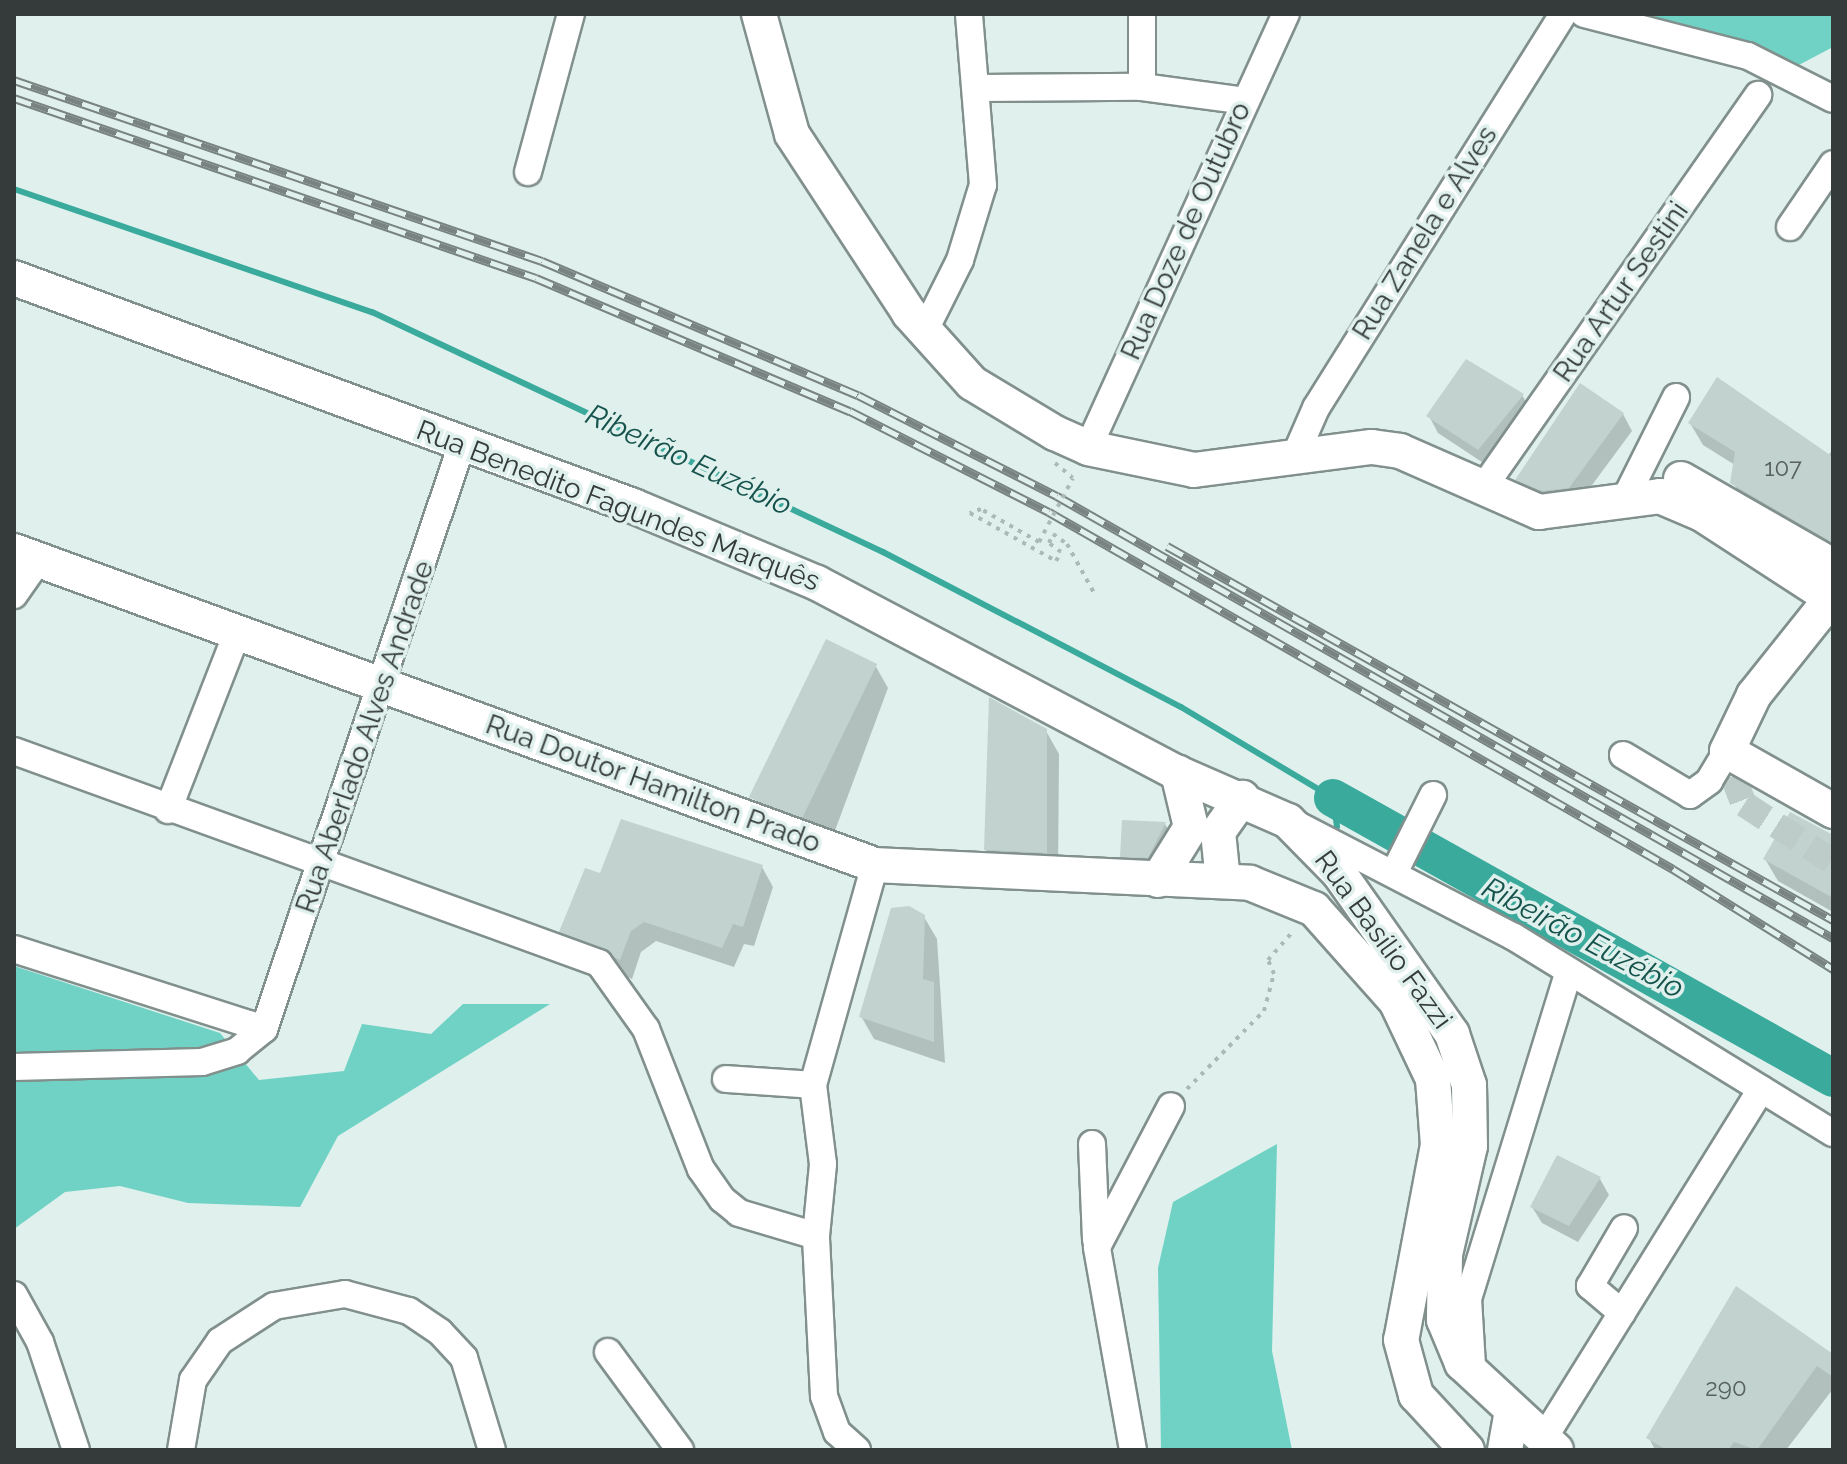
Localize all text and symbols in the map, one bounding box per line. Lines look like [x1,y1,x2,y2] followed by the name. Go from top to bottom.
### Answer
[1114,97,1258,365] street label: Rua Doze de Outubro
[1345,119,1505,347] street label: Rua Zanela e Alves
[1546,195,1696,389] street label: Rua Artur Sestini
[580,397,798,523] water label: Ribeirão Euzébio
[412,413,824,599] street label: Rua Benedito Fagundes Marquês
[1764,454,1802,482] house number: 107
[288,555,442,919] street label: Rua Aberlado Alves Andrade
[481,708,825,860] street label: Rua Doutor Hamilton Prado
[1307,844,1459,1036] street label: Rua Basílio Fazzi
[1476,870,1690,1006] water label: Ribeirão Euzébio
[1705,1374,1747,1402] house number: 290

